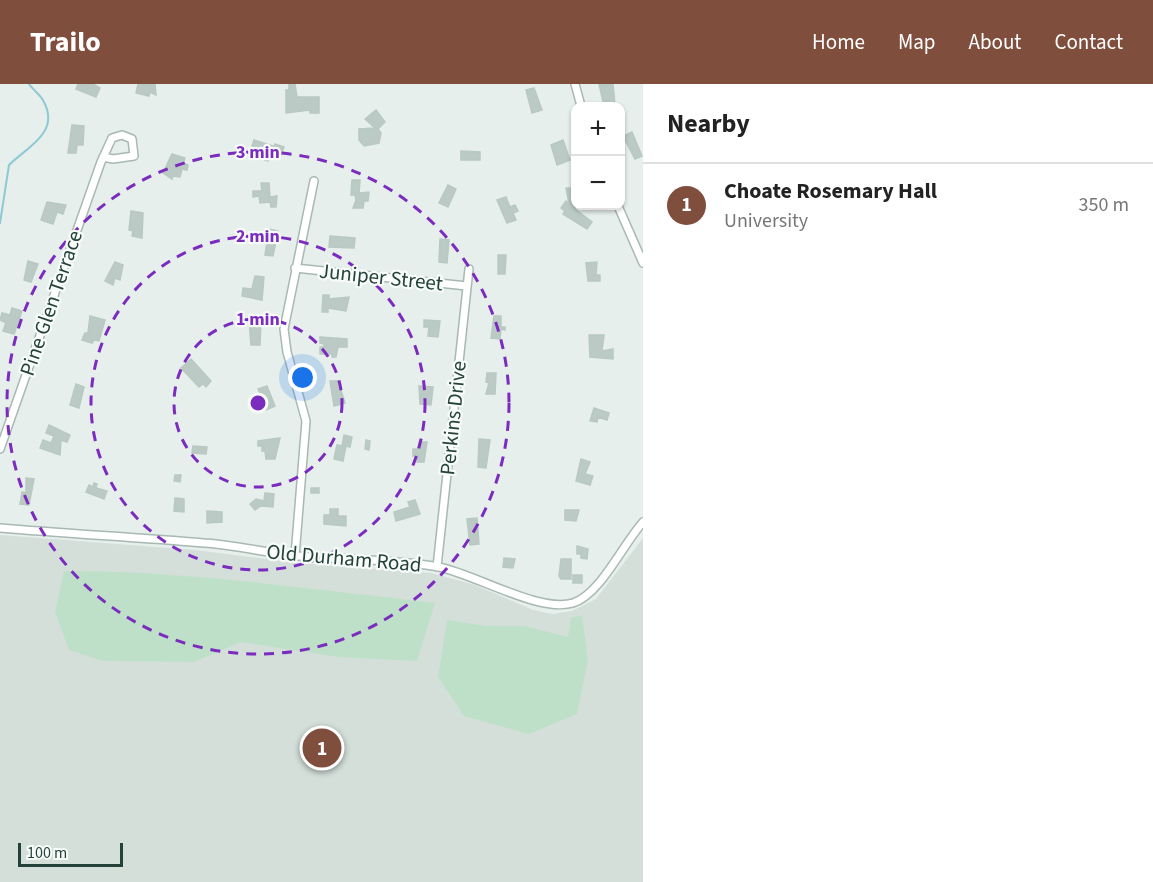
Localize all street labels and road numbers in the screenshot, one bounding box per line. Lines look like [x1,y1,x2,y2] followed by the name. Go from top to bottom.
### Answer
[12,226,90,380] street label: Pine Glen Terrace
[318,256,444,298] street label: Juniper Street
[432,359,474,477] street label: Perkins Drive
[265,536,423,580] street label: Old Durham Road

